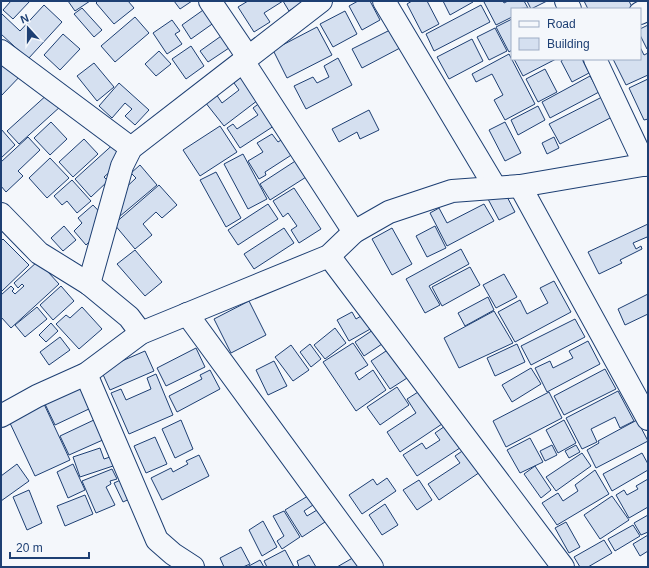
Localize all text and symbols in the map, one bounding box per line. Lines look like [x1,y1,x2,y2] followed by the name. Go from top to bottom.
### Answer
[8,8,48,48] north arrow
[511,8,641,60] legend
[19,12,30,26] text: N
[547,17,576,31] text: Road
[547,37,590,51] text: Building
[10,534,89,560] scale bar
[16,541,43,555] text: 20 m

